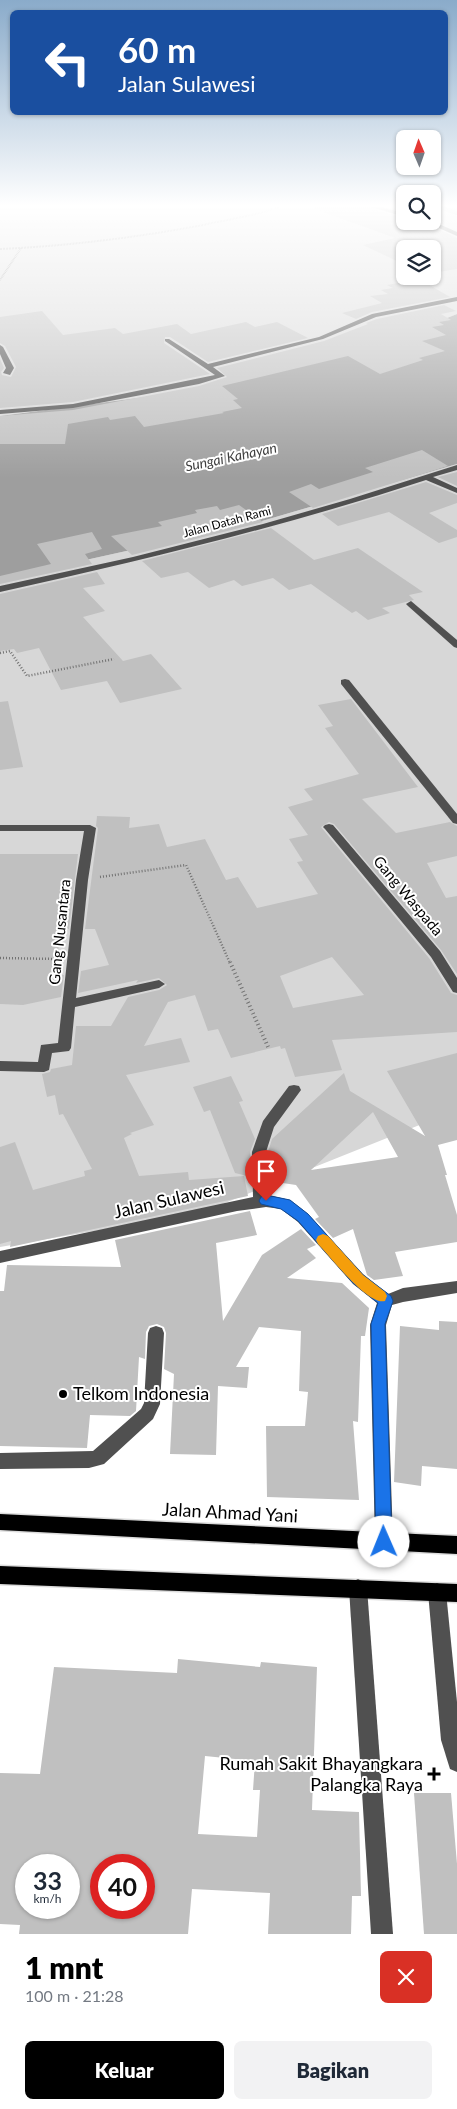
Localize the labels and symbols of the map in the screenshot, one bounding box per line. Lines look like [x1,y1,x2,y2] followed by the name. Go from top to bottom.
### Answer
[396,130,441,175] north arrow
[184,439,278,475] water label: Sungai Kahayan
[181,503,273,540] street label: Jalan Datah Rami
[370,852,447,939] street label: Gang Waspada
[45,878,73,985] street label: Gang Nusantara
[245,1150,287,1201] pin
[112,1176,226,1222] street label: Jalan Sulawesi
[73,1382,209,1404] place label: Telkom Indonesia
[57,1388,69,1400] marker: Telkom Indonesia
[162,1497,298,1527] street label: Jalan Ahmad Yani
[357,1515,409,1567] position arrow
[219,1752,423,1795] place label: Rumah Sakit Bhayangkara Palangka Raya
[427,1767,441,1781] marker: Rumah Sakit Bhayangkara Palangka Raya
[90,1854,155,1919] speed limit sign: 40

